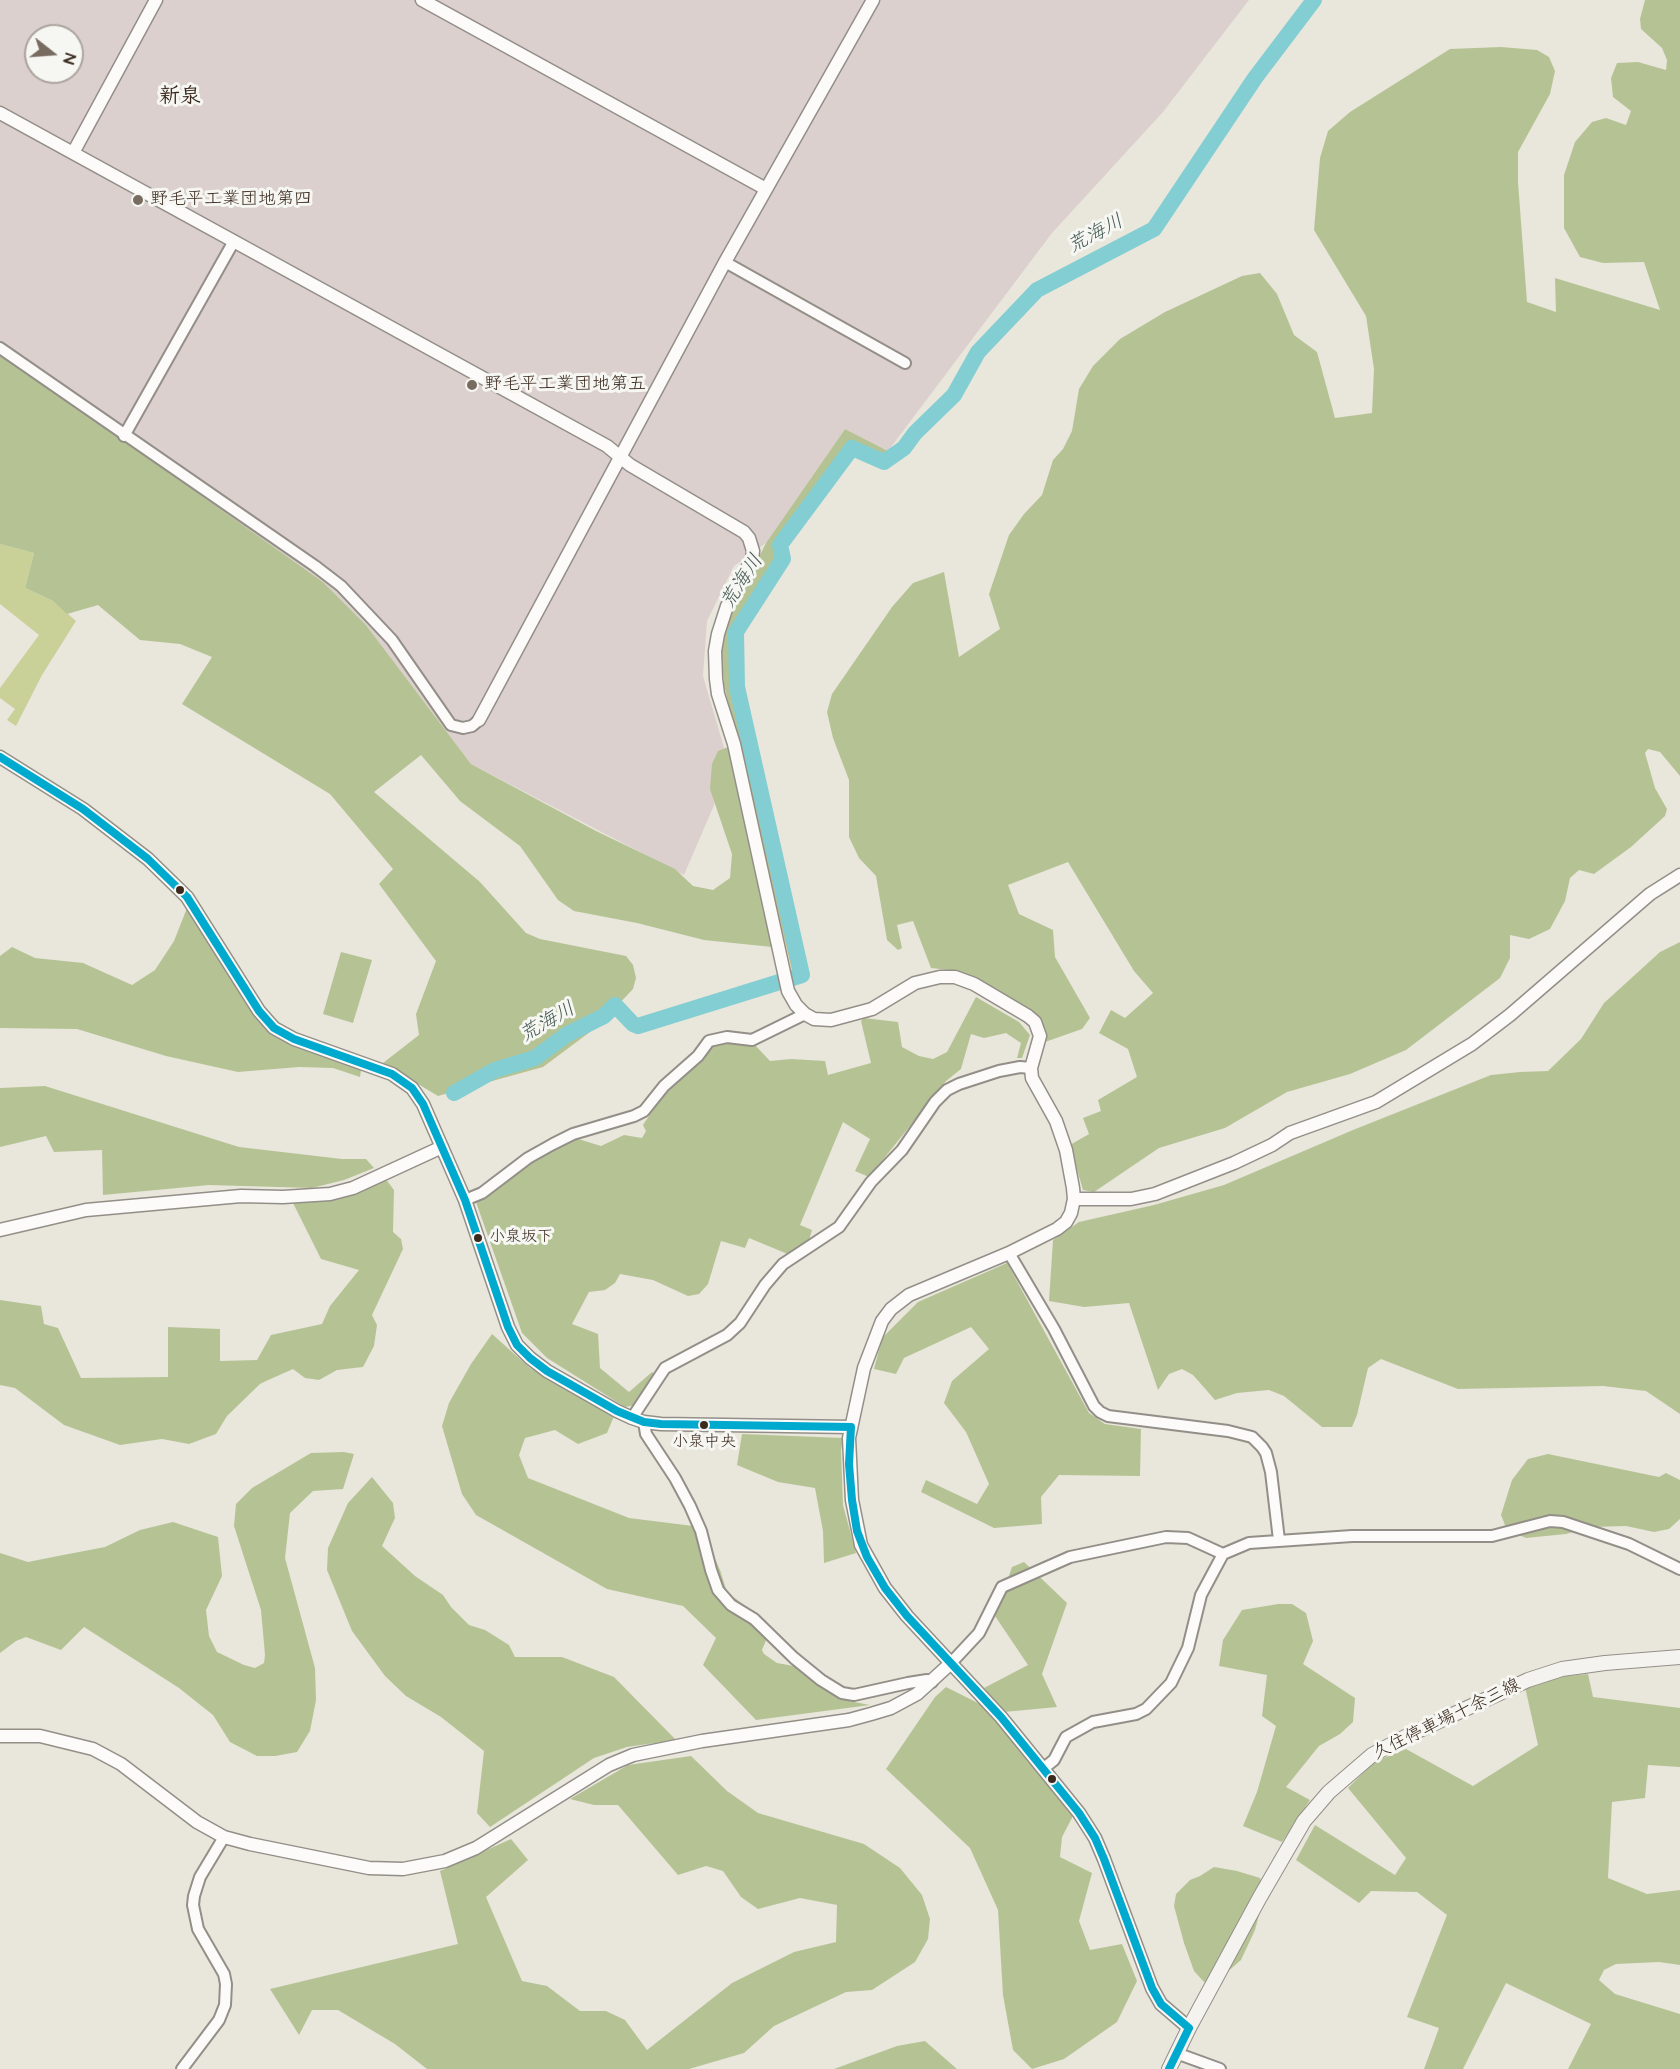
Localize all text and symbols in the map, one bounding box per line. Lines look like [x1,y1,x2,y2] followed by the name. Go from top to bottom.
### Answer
[24,24,84,84] north arrow
[57,51,81,67] text: N
[159,85,201,111] district label: 新泉
[150,189,312,211] place label: 野毛平工業団地第四
[131,193,145,207] marker: 野毛平工業団地第四
[1064,210,1128,260] water label: 荒海川
[484,374,646,396] place label: 野毛平工業団地第五
[465,378,479,392] marker: 野毛平工業団地第五
[717,550,769,614] water label: 荒海川
[174,884,186,896] unlabelled marker
[516,998,580,1048] water label: 荒海川
[489,1228,553,1248] place label: 小泉坂下
[472,1232,484,1244] marker: 小泉坂下
[698,1419,710,1431] marker: 小泉中央
[672,1433,736,1453] place label: 小泉中央
[1369,1675,1525,1765] street label: 久住停車場十余三線
[1046,1773,1058,1785] unlabelled marker

